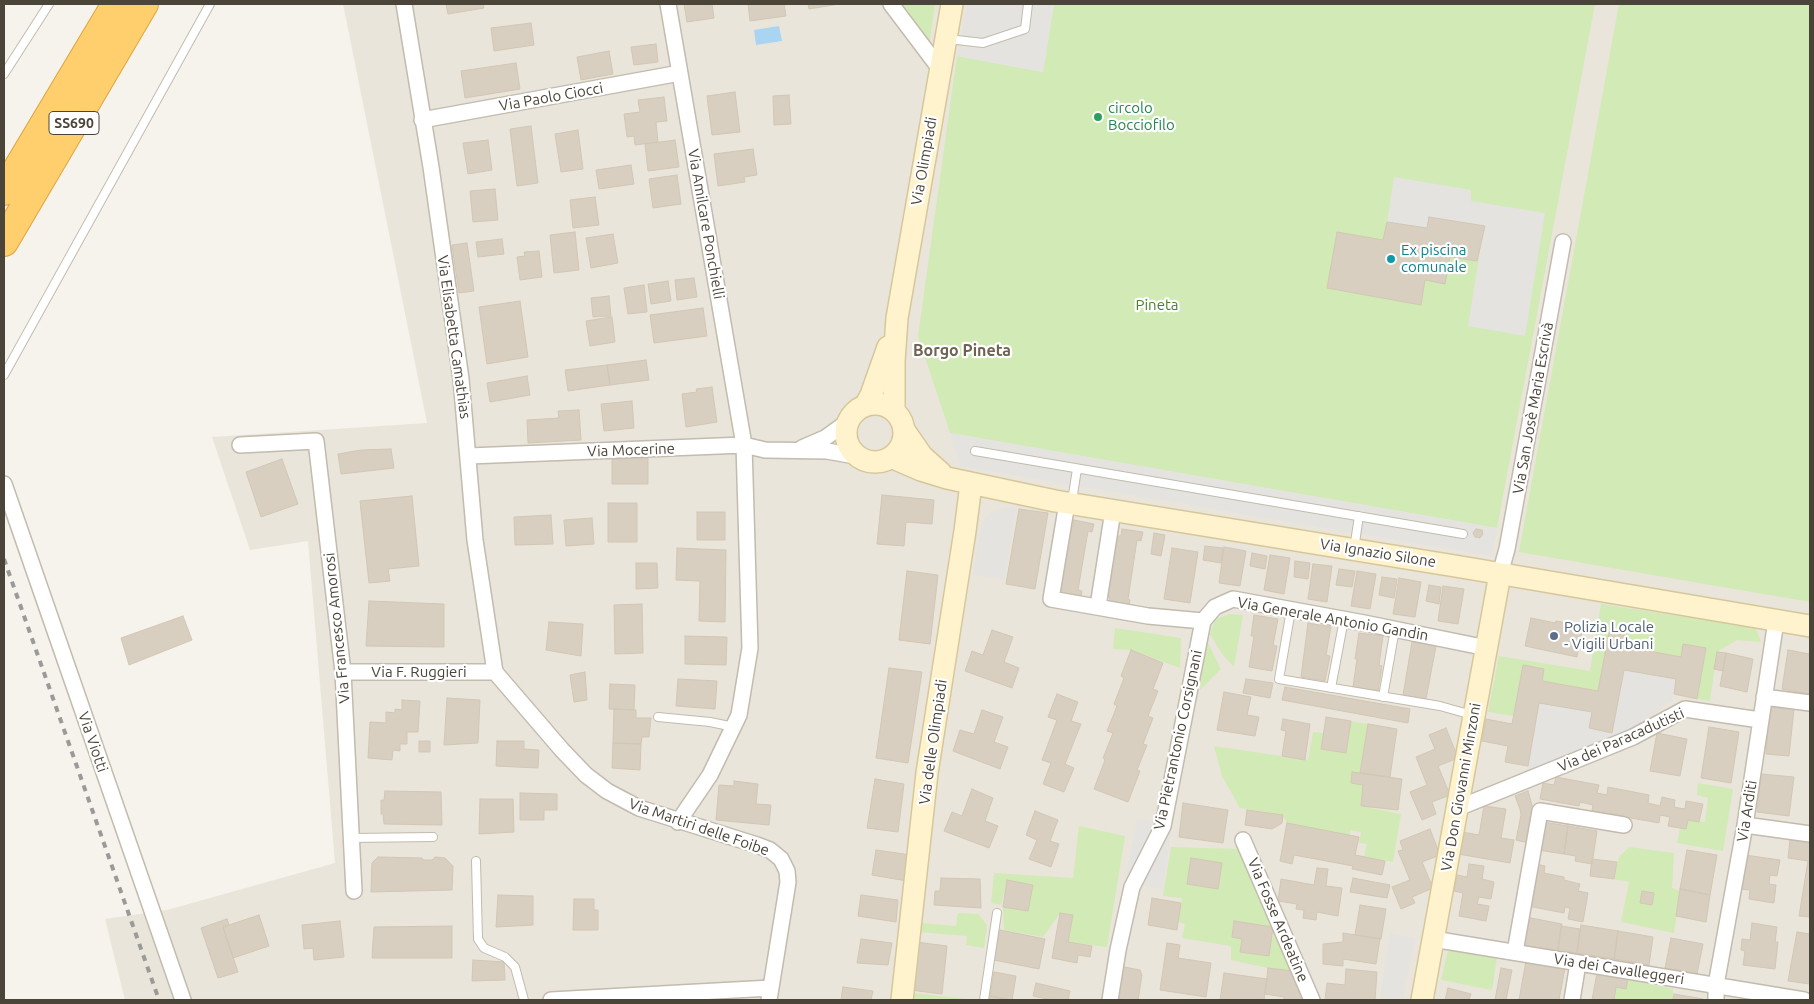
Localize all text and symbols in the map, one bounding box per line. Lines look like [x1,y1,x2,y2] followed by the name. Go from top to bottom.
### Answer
[498,79,604,115] street label: Via Paolo Ciocci
[1108,99,1175,134] place label: circolo Bocciofilo
[1092,111,1104,123] marker: circolo Bocciofilo
[49,112,99,134] road number: SS690
[907,115,941,207] street label: Via Olimpiadi
[684,147,728,301] street label: Via Amilcare Ponchielli
[1401,241,1467,276] place label: Ex piscina comunale
[1385,253,1397,265] marker: Ex piscina comunale
[434,254,474,420] street label: Via Elisabetta Camathias
[1135,296,1179,314] park label: Pineta
[1509,321,1557,495] street label: Via San Josè Maria Escrivà
[913,341,1011,361] district label: Borgo Pineta
[587,439,675,461] street label: Via Mocerine
[1319,535,1437,571] street label: Via Ignazio Silone
[320,552,354,704] street label: Via Francesco Amorosi
[1236,593,1430,645] street label: Via Generale Antonio Gandin
[1564,618,1654,653] place label: Polizia Locale - Vigili Urbani
[1548,630,1560,642] marker: Polizia Locale - Vigili Urbani
[1150,648,1206,832] street label: Via Pietrantonio Corsignani
[371,663,467,681] street label: Via F. Ruggieri
[915,678,951,806] street label: Via delle Olimpiadi
[1437,701,1485,873] street label: Via Don Giovanni Minzoni
[1555,704,1687,776] street label: Via dei Paracadutisti
[74,709,112,775] street label: Via Viotti
[1733,779,1761,843] street label: Via Arditi
[626,794,772,860] street label: Via Martiri delle Foibe
[1244,855,1312,985] street label: Via Fosse Ardeatine
[1552,950,1686,988] street label: Via dei Cavalleggeri

